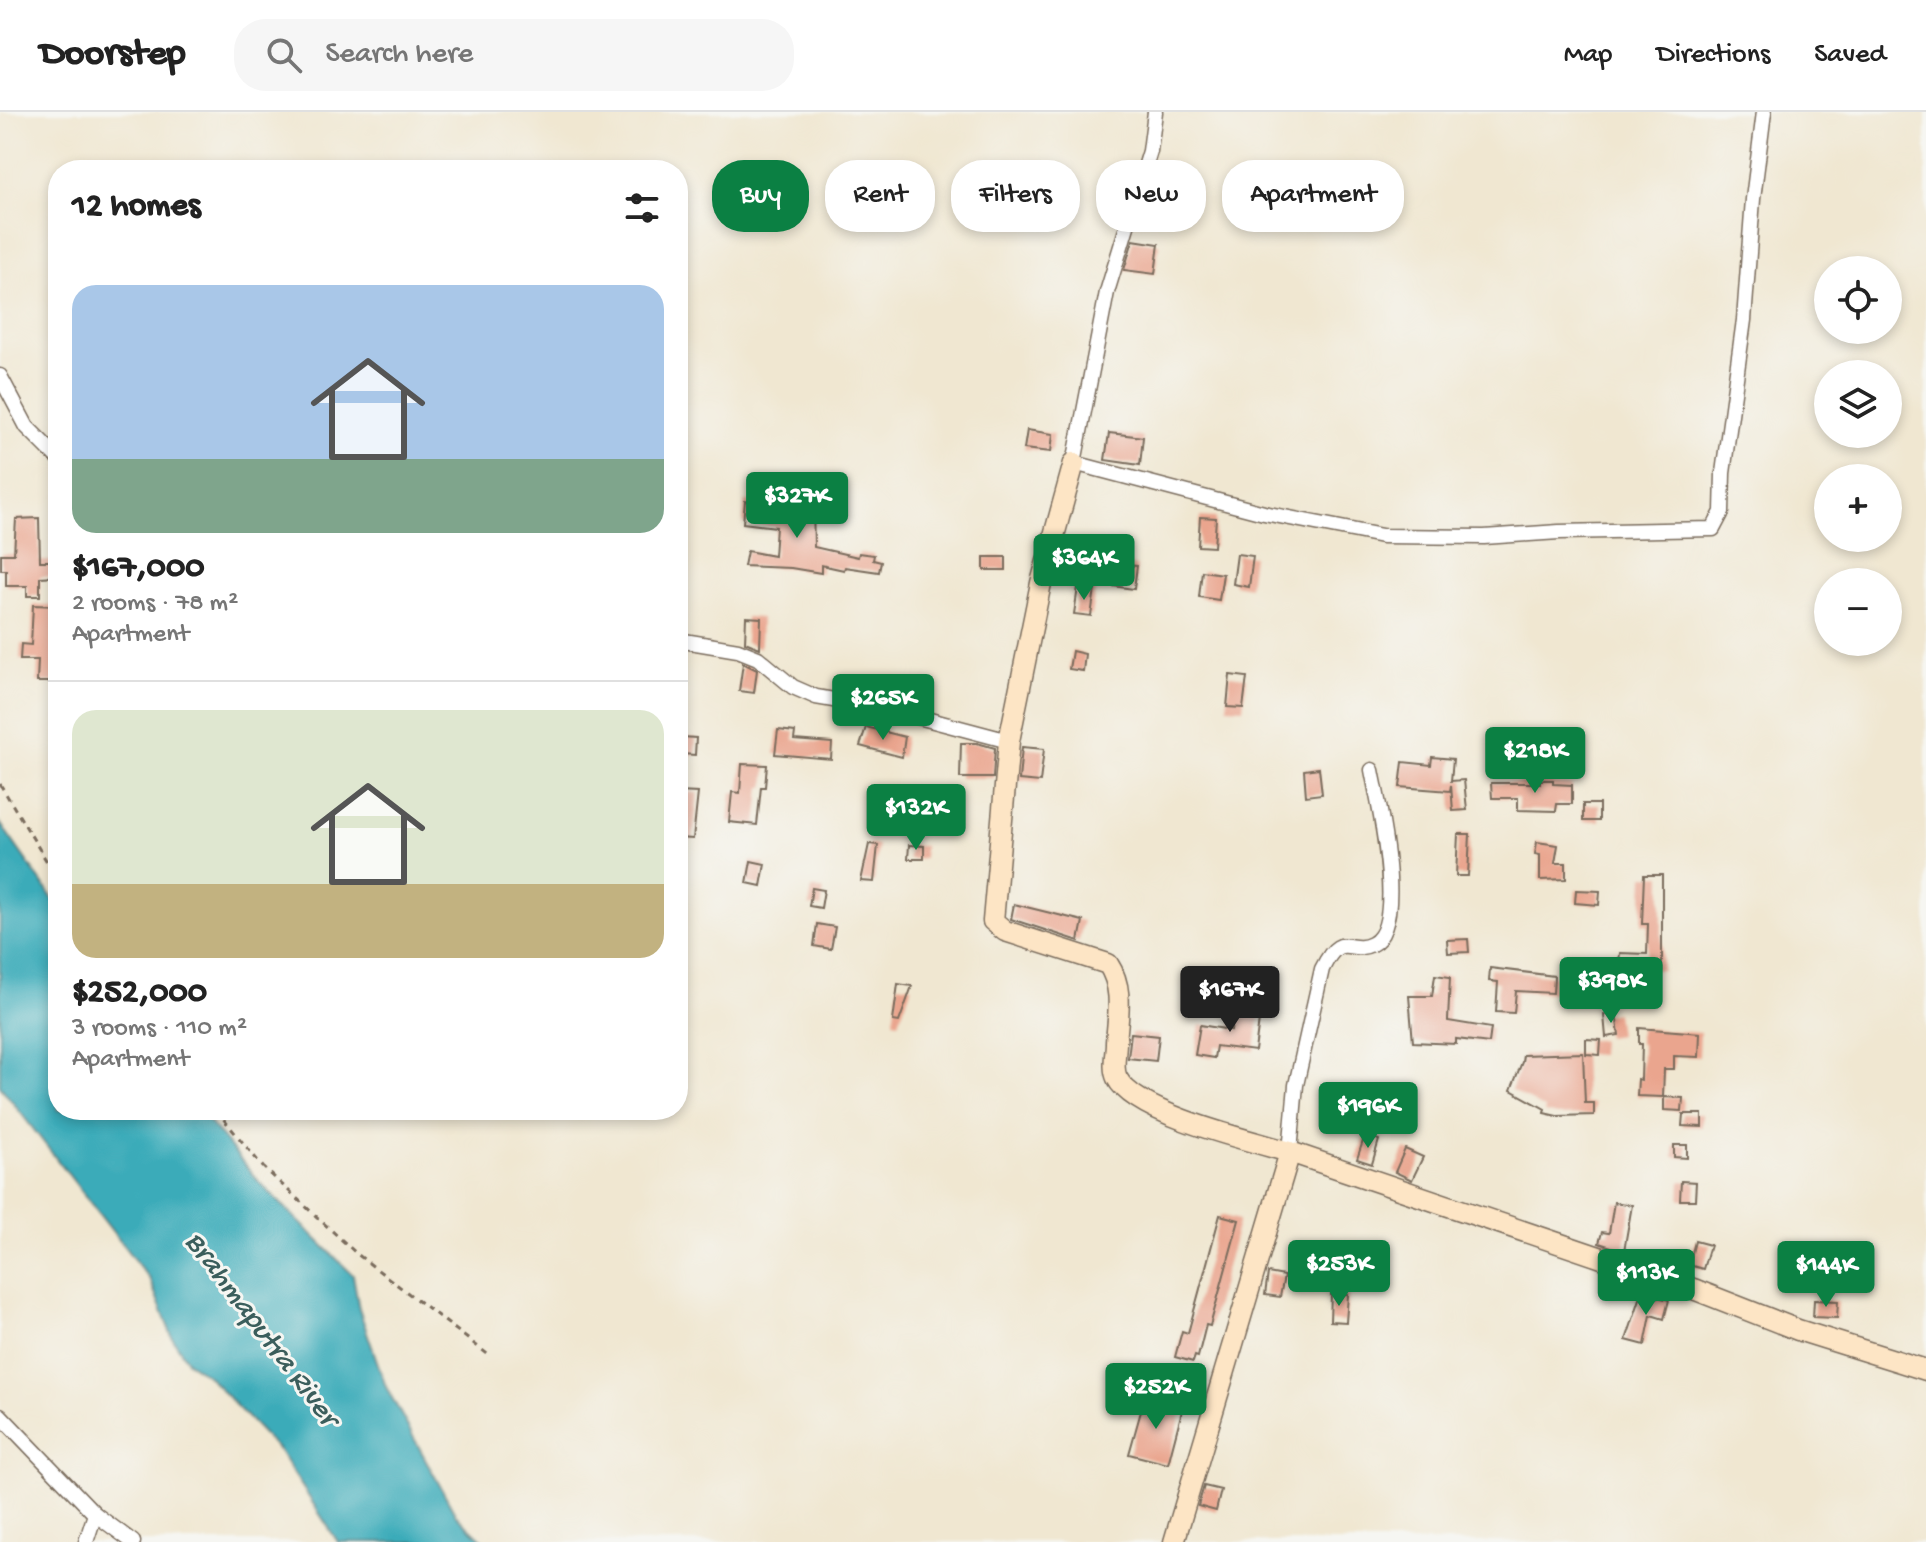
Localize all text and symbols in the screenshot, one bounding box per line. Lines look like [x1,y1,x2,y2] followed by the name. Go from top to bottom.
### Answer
[234,19,794,91] search box
[40,33,186,77] text: Doorstep
[262,33,306,77] icon: search
[326,38,473,73] text: Search here
[1564,39,1612,72] text: Map
[1656,39,1770,72] text: Directions
[1814,39,1886,72] text: Saved
[712,160,809,232] chip: Buy
[825,160,935,232] chip: Rent
[951,160,1080,232] chip: Filters
[1096,160,1206,232] chip: New
[1222,160,1404,232] chip: Apartment
[620,186,664,230] icon: filters
[72,188,201,228] text: 12 homes
[1814,256,1902,656] map controls
[1814,256,1902,344] button: locate
[296,337,440,481] icon: home
[1814,360,1902,448] button: layers
[1814,464,1902,552] button: +
[741,472,853,540] pin: $327K
[764,482,830,513] text: $327K
[1028,534,1140,602] pin: $364K
[1052,544,1116,575] text: $364K
[72,549,205,589] text: $167,000
[1814,568,1902,656] button: −
[72,589,238,620] text: 2 rooms · 78 m²
[72,620,189,651] text: Apartment
[827,674,939,742] pin: $265K
[850,684,916,715] text: $265K
[1479,727,1591,795] pin: $218K
[1503,737,1567,768] text: $218K
[296,762,440,906] icon: home
[860,784,972,852] pin: $132K
[885,794,947,825] text: $132K
[1555,957,1667,1025] pin: $398K
[1174,966,1286,1034] pin: $167K
[1578,967,1644,998] text: $398K
[72,974,207,1014] text: $252,000
[1198,976,1262,1007] text: $167K
[72,1014,247,1045] text: 3 rooms · 110 m²
[72,1045,189,1076] text: Apartment
[1312,1082,1424,1150] pin: $196K
[1337,1092,1399,1123] text: $196K
[176,1226,348,1438] water label: Brahmaputra River
[1283,1240,1395,1308] pin: $253K
[1770,1241,1882,1309] pin: $144K
[1590,1249,1702,1317] pin: $113K
[1306,1250,1372,1281] text: $253K
[1795,1251,1857,1282] text: $144K
[1616,1259,1676,1290] text: $113K
[1100,1363,1212,1431] pin: $252K
[1123,1373,1189,1404] text: $252K

